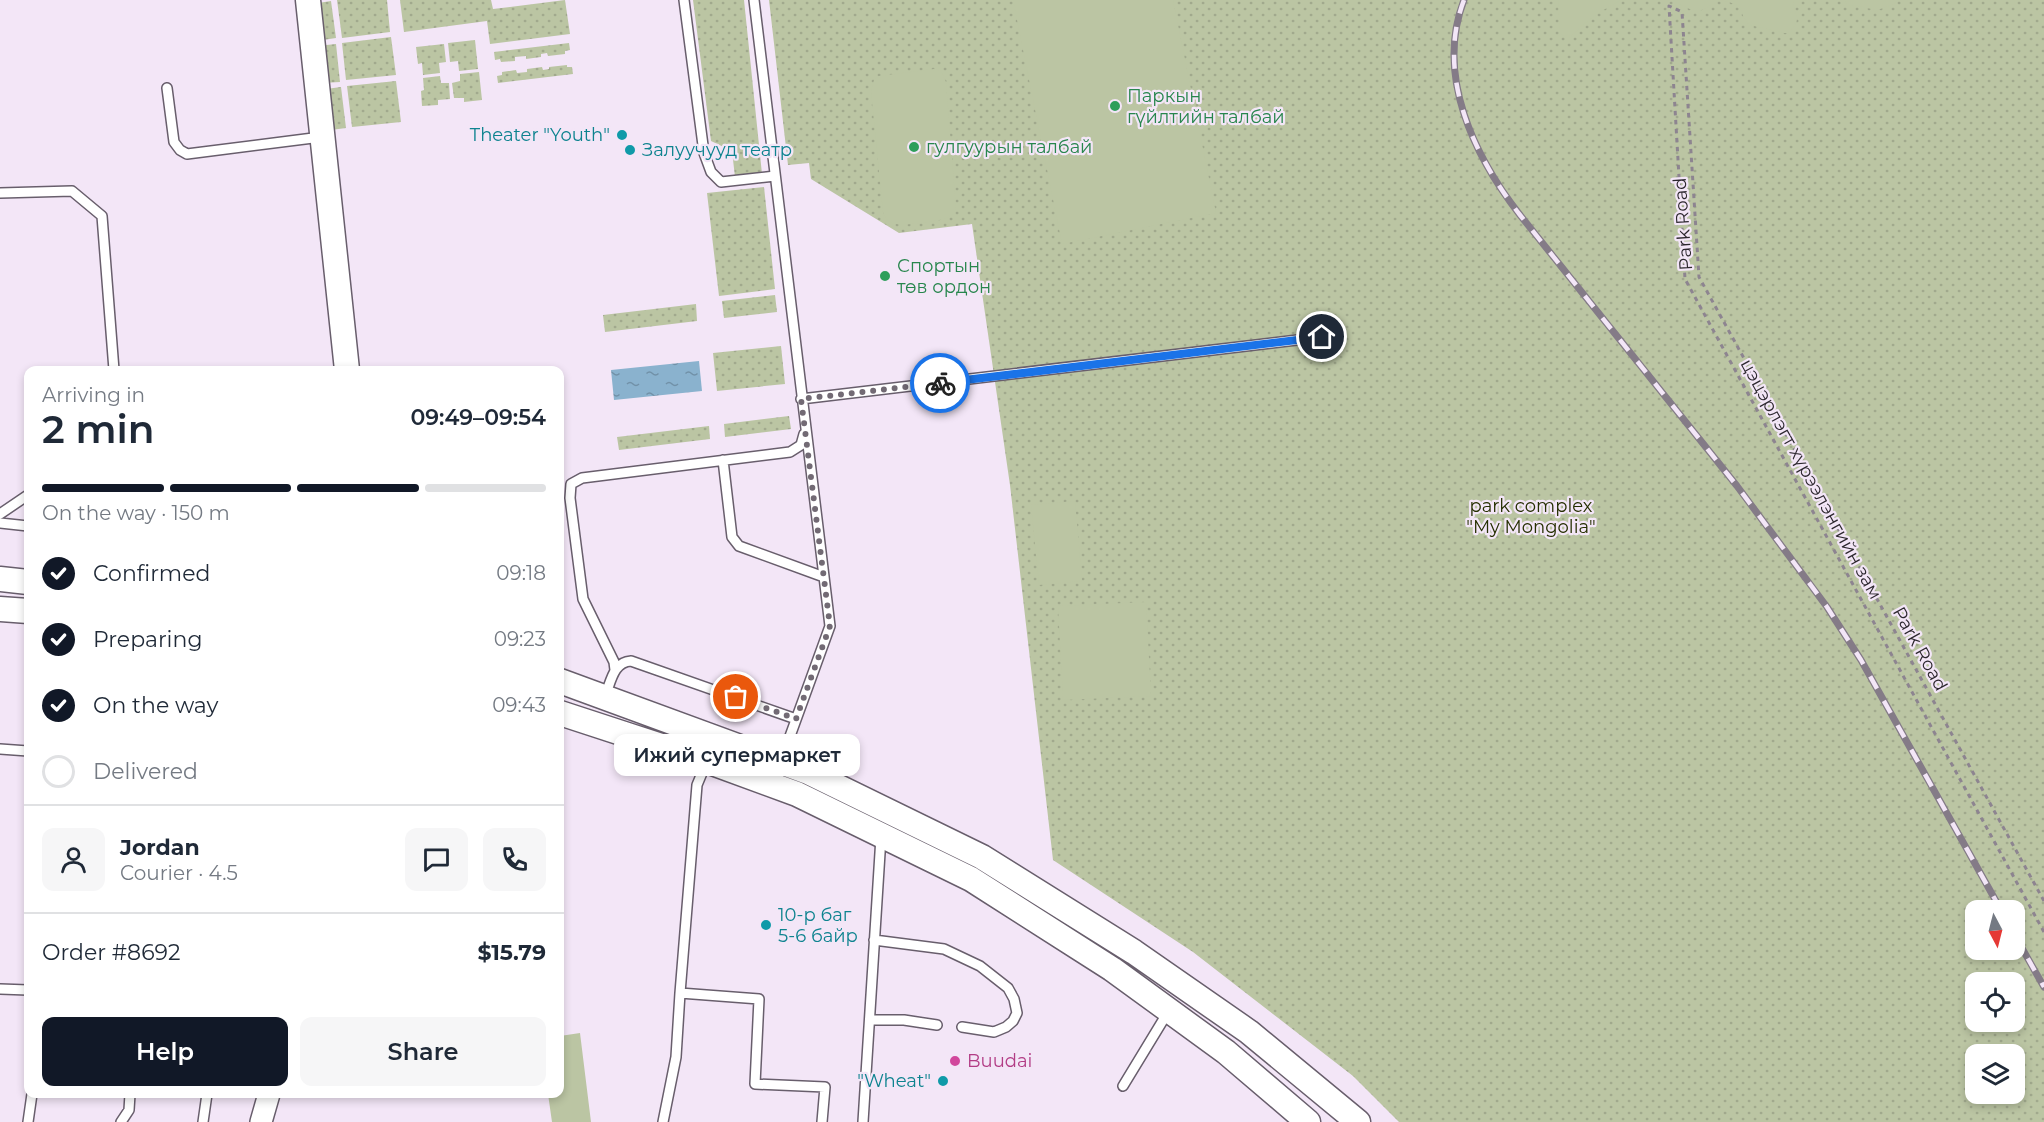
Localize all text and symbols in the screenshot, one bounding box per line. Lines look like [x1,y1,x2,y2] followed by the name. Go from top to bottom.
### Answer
[1127,85,1285,128] place label: Паркын гүйлтийн талбай
[1108,99,1122,113] marker: Паркын гүйлтийн талбай
[470,124,610,146] place label: Theater "Youth"
[615,128,629,142] marker: Theater "Youth"
[926,136,1093,158] place label: гулгуурын талбай
[642,139,792,161] place label: Залуучууд театр
[907,140,921,154] marker: гулгуурын талбай
[623,143,637,157] marker: Залуучууд театр
[1669,177,1697,271] street label: Park Road
[897,255,991,298] place label: Спортын төв ордон
[878,269,892,283] marker: Спортын төв ордон
[1296,311,1347,362] pin
[1305,320,1338,353] icon: home
[910,353,970,413] courier
[1736,355,1886,603] street label: цэцэрлэгт хүрээлэнгийн зам
[924,367,957,400] icon: bike
[42,383,145,407] text: Arriving in
[410,404,546,431] text: 09:49–09:54
[42,405,155,453] text: 2 min
[1466,495,1596,538] park label: park complex "My Mongolia"
[42,501,230,525] text: On the way · 150 m
[42,557,75,590] icon: check
[93,560,210,587] text: Confirmed
[496,561,546,585] text: 09:18
[1888,603,1952,695] street label: Park Road
[42,623,75,656] icon: check
[93,626,202,653] text: Preparing
[494,627,546,651] text: 09:23
[710,671,761,722] pin
[719,680,752,713] icon: bag
[42,689,75,722] icon: check
[93,692,218,719] text: On the way
[492,693,546,717] text: 09:43
[613,733,859,775] callout: Ижий супермаркет
[633,743,841,767] text: Ижий супермаркет
[93,758,198,785] text: Delivered
[42,828,105,891] button: person
[405,828,468,891] button: chat
[483,828,546,891] button: phone
[120,834,200,861] text: Jordan
[120,861,238,885] text: Courier · 4.5
[1965,900,2025,960] north arrow
[1965,900,2025,1104] map controls
[778,904,858,947] place label: 10-р баг 5-6 байр
[759,918,773,932] marker: 10-р баг 5-6 байр
[42,939,180,966] text: Order #8692
[477,939,546,966] text: $15.79
[1965,972,2025,1032] button: locate
[42,1017,288,1086] button: Help
[300,1017,546,1086] button: Share
[1965,1044,2025,1104] button: layers
[967,1050,1032,1072] place label: Buudai
[948,1054,962,1068] marker: Buudai
[857,1070,931,1092] place label: "Wheat"
[936,1074,950,1088] marker: "Wheat"

